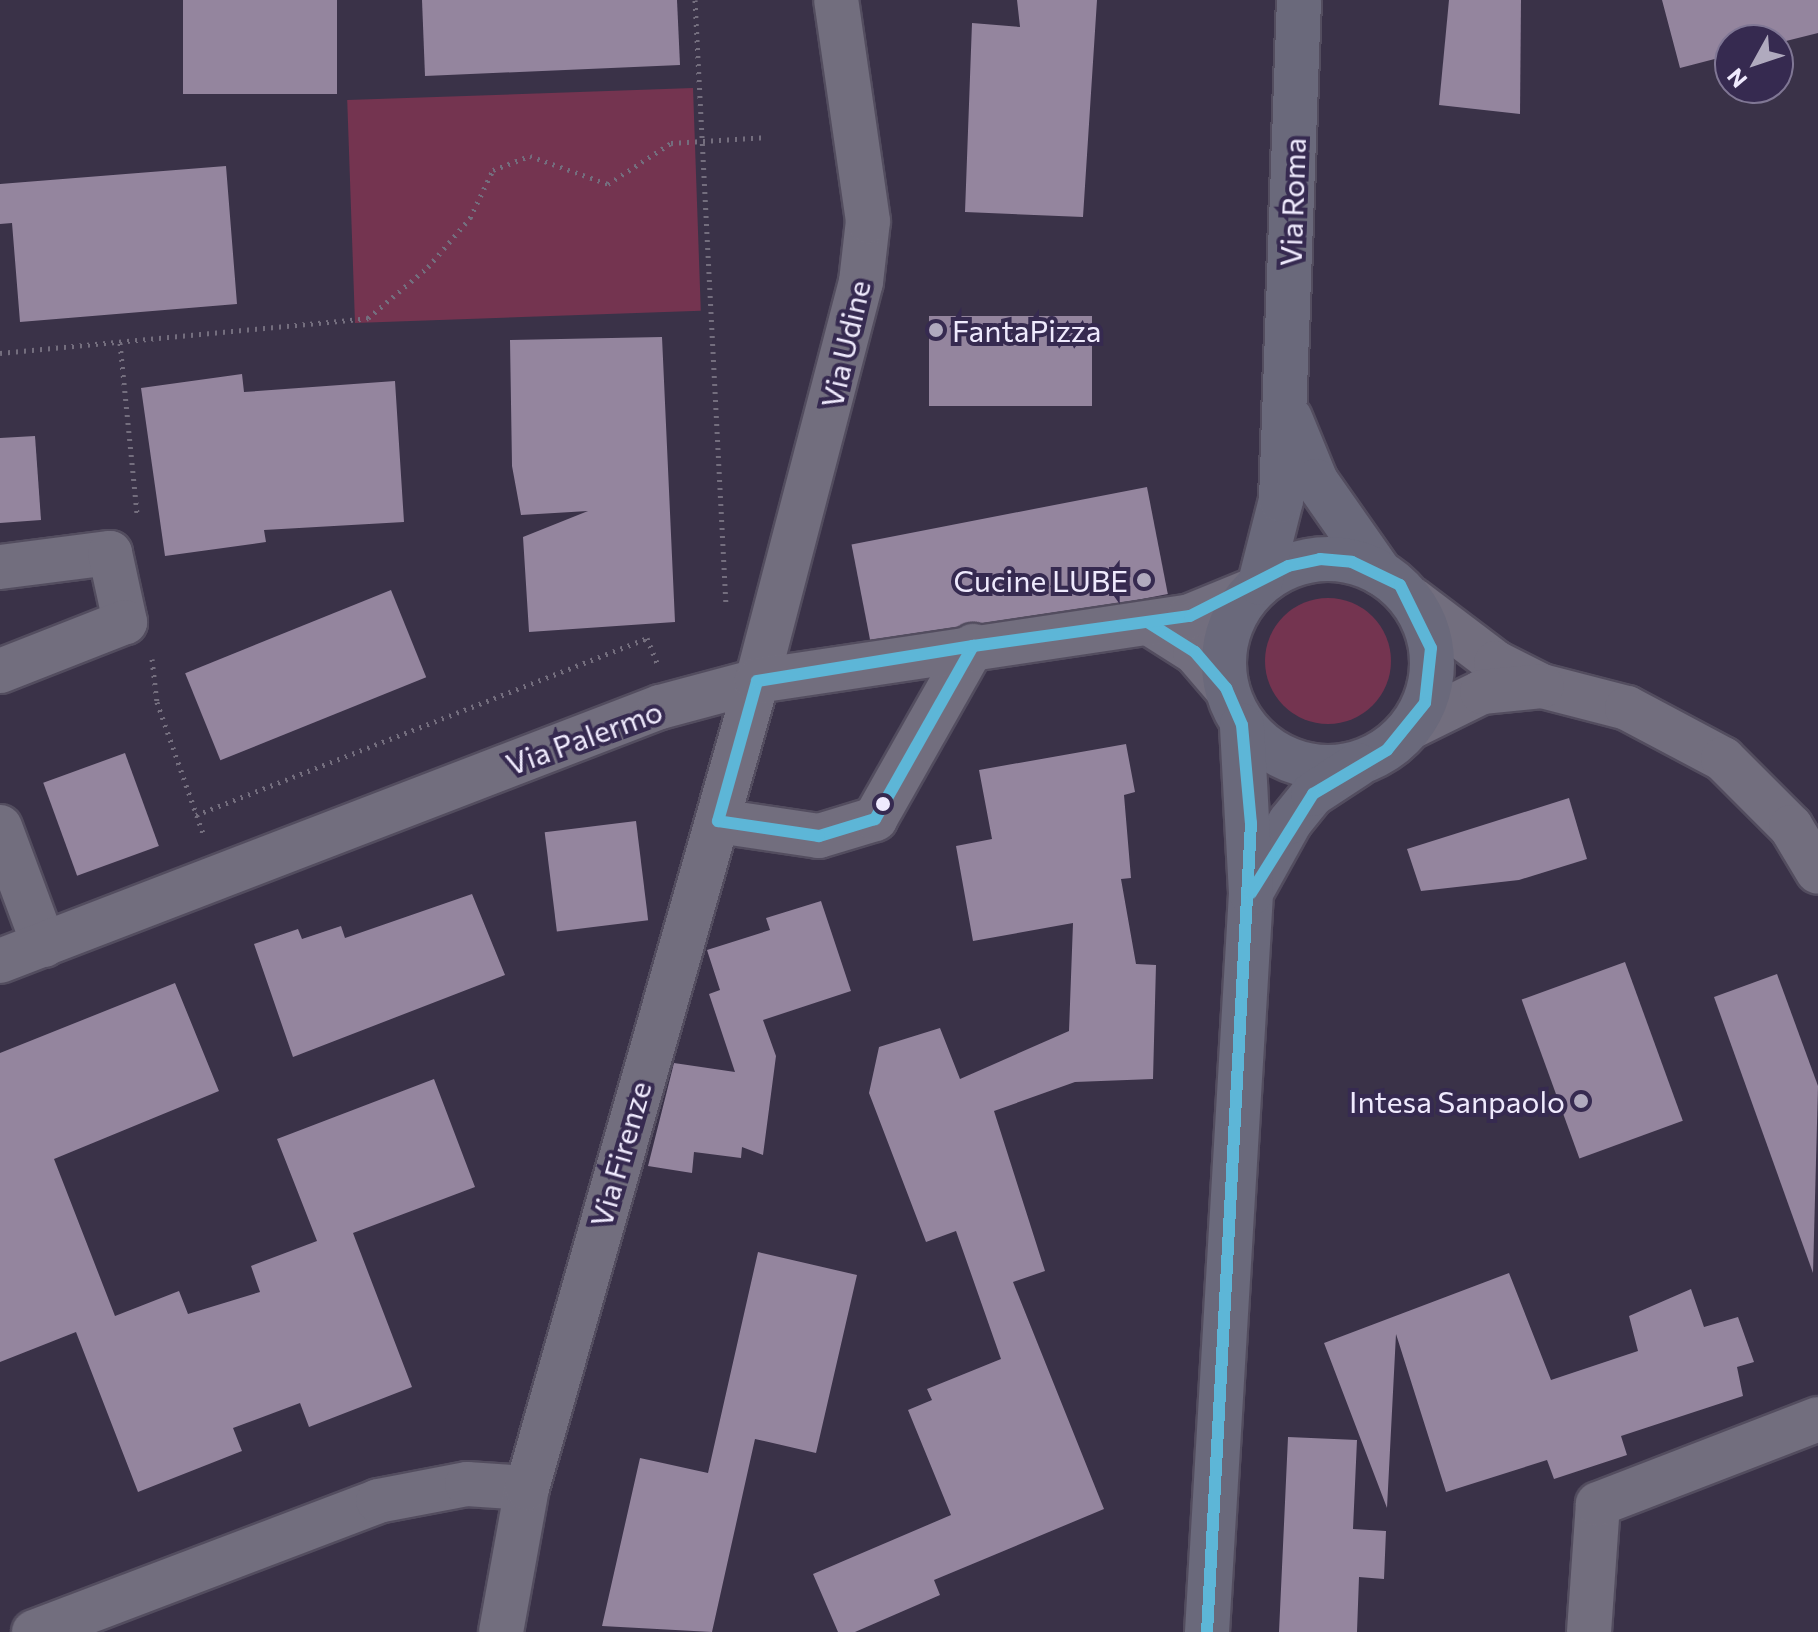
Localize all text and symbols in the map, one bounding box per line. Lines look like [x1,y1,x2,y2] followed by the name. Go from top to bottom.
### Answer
[1714,24,1794,104] north arrow
[1721,63,1752,93] text: N
[1272,137,1312,267] street label: Via Roma
[813,277,877,411] street label: Via Udine
[952,312,1102,348] place label: FantaPizza
[927,321,945,339] marker: FantaPizza
[953,562,1128,598] place label: Cucine LUBE
[1135,571,1153,589] marker: Cucine LUBE
[501,692,667,782] street label: Via Palermo
[875,796,891,812] unlabelled marker
[582,1077,658,1231] street label: Via Firenze
[1349,1083,1565,1119] place label: Intesa Sanpaolo
[1572,1092,1590,1110] marker: Intesa Sanpaolo

